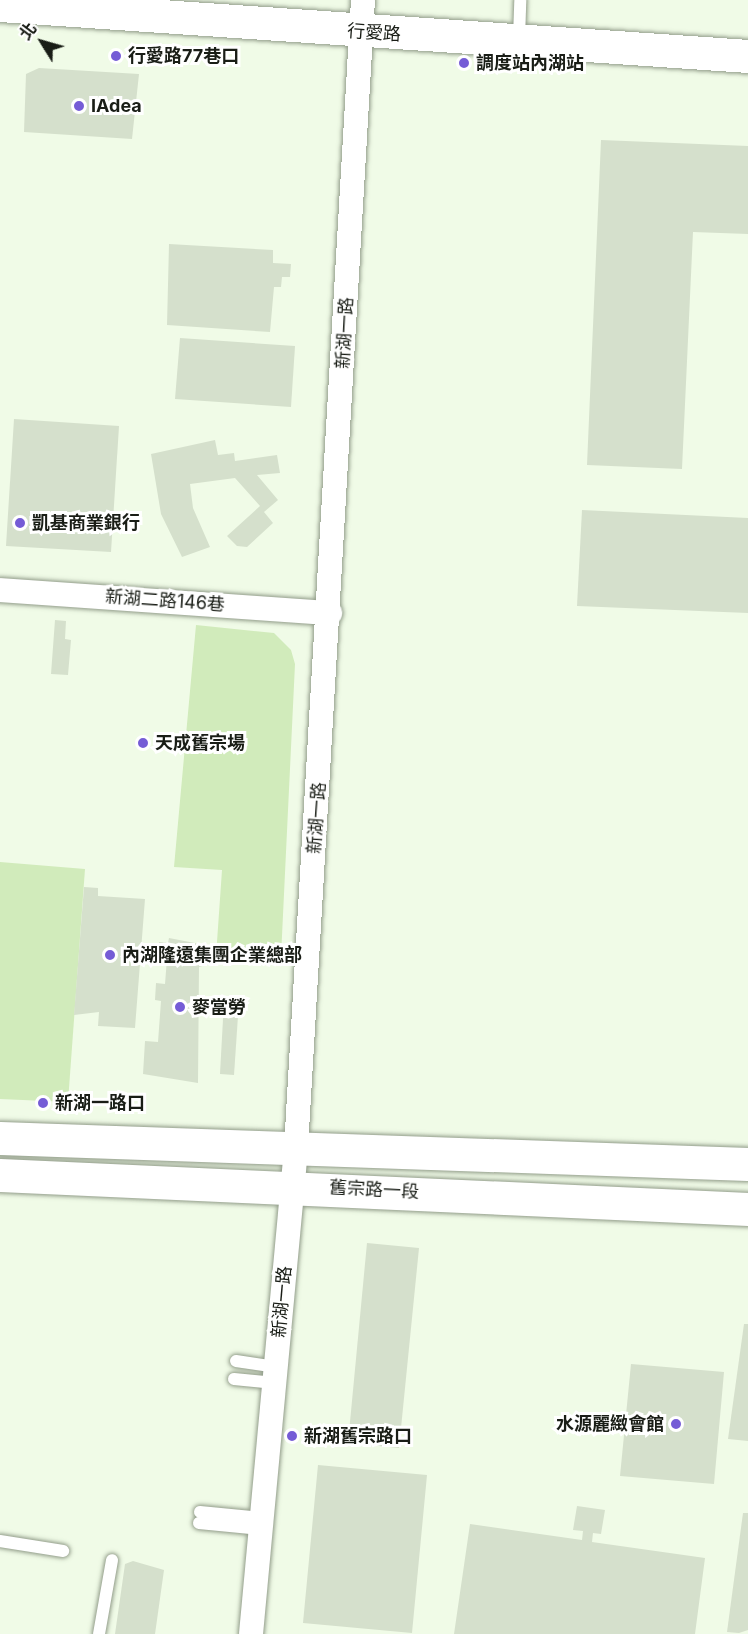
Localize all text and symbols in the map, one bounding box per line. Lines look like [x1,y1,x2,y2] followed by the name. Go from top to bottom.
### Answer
[12,12,72,72] north arrow
[15,19,40,44] text: 北
[346,20,402,46] street label: 行愛路
[128,45,239,67] place label: 行愛路77巷口
[109,49,123,63] marker: 行愛路77巷口
[476,52,584,74] place label: 調度站內湖站
[457,56,471,70] marker: 調度站內湖站
[91,95,142,117] place label: IAdea
[72,99,86,113] marker: IAdea
[332,296,358,370] street label: 新湖一路
[32,512,140,534] place label: 凱基商業銀行
[13,516,27,530] marker: 凱基商業銀行
[104,586,226,616] street label: 新湖二路146巷
[155,732,245,754] place label: 天成舊宗場
[136,736,150,750] marker: 天成舊宗場
[304,781,330,855] street label: 新湖一路
[122,944,302,966] place label: 內湖隆遠集團企業總部
[103,948,117,962] marker: 內湖隆遠集團企業總部
[192,996,246,1018] place label: 麥當勞
[173,1000,187,1014] marker: 麥當勞
[55,1092,145,1114] place label: 新湖一路口
[36,1096,50,1110] marker: 新湖一路口
[328,1177,420,1203] street label: 舊宗路一段
[268,1265,296,1339] street label: 新湖一路
[556,1413,664,1435] place label: 水源麗緻會館
[669,1417,683,1431] marker: 水源麗緻會館
[304,1425,412,1447] place label: 新湖舊宗路口
[285,1429,299,1443] marker: 新湖舊宗路口

